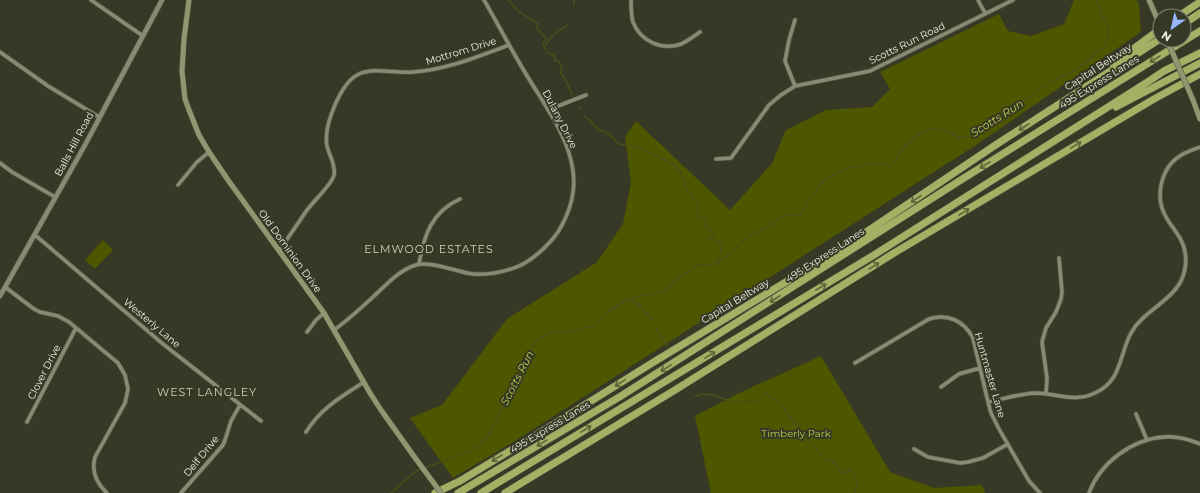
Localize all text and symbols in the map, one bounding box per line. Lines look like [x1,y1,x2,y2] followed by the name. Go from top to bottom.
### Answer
[1152,8,1192,48] north arrow
[867,19,947,67] street label: Scotts Run Road
[1159,28,1174,45] text: N
[424,34,498,68] street label: Mottrom Drive
[1062,40,1134,93] street label: Capital Beltway
[1057,52,1141,112] street label: 495 Express Lanes
[1149,56,1161,64] one-way arrow
[540,87,580,151] street label: Dulany Drive
[968,96,1026,140] water label: Scotts Run
[52,109,96,179] street label: Balls Hill Road
[1018,123,1030,131] one-way arrow
[1070,141,1082,149] one-way arrow
[979,161,991,169] one-way arrow
[910,195,921,203] one-way arrow
[255,207,325,295] street label: Old Dominion Drive
[958,207,970,215] one-way arrow
[783,225,867,285] street label: 495 Express Lanes
[364,242,494,256] district label: ELMWOOD ESTATES
[868,261,880,269] one-way arrow
[699,275,772,326] street label: Capital Beltway
[815,283,827,291] one-way arrow
[121,295,183,351] street label: Westerly Lane
[770,295,781,303] one-way arrow
[972,331,1008,419] street label: Huntmaster Lane
[25,342,63,402] street label: Clover Drive
[497,348,537,408] water label: Scotts Run
[704,350,716,358] one-way arrow
[660,364,671,373] one-way arrow
[614,380,626,388] one-way arrow
[157,385,257,399] district label: WEST LANGLEY
[508,398,593,456] street label: 495 Express Lanes
[580,425,591,433] one-way arrow
[761,427,831,440] park label: Timberly Park
[180,433,222,479] street label: Delf Drive
[537,440,549,448] one-way arrow
[491,455,503,463] one-way arrow

